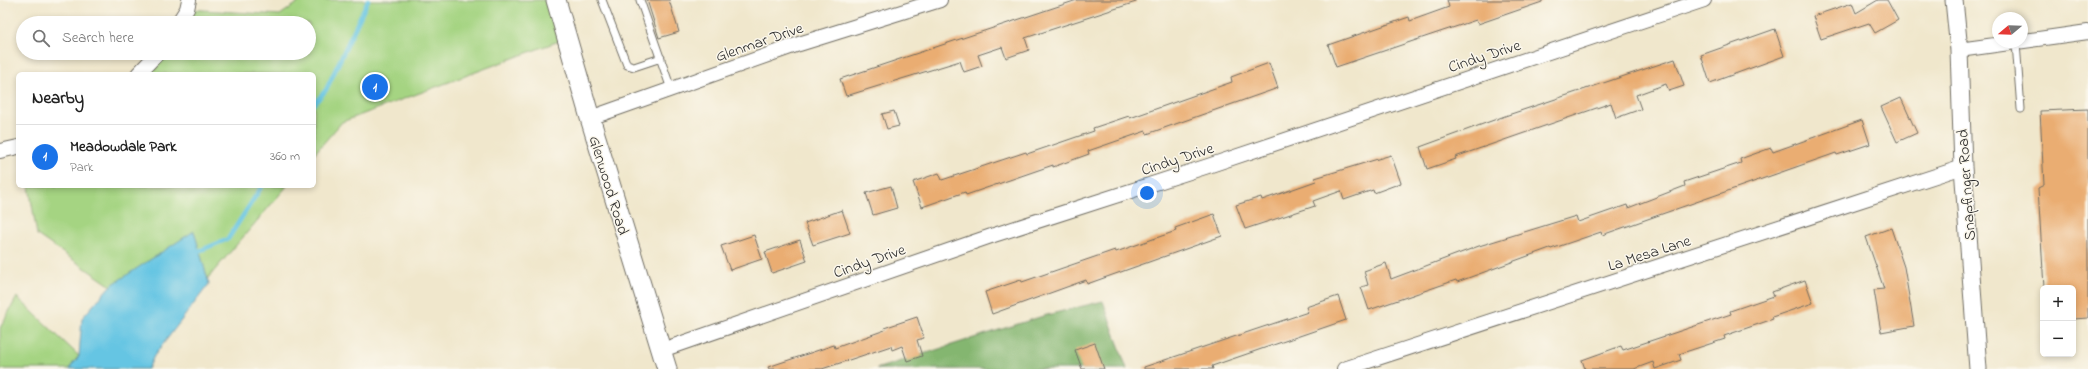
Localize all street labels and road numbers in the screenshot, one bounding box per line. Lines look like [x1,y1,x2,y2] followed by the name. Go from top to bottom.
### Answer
[713,16,807,69] street label: Glenmar Drive
[1445,34,1525,80] street label: Cindy Drive
[1951,128,1983,241] street label: Snapfinger Road
[582,133,635,238] street label: Glenwood Road
[1138,137,1218,183] street label: Cindy Drive
[1605,229,1695,279] street label: La Mesa Lane
[830,238,910,285] street label: Cindy Drive

